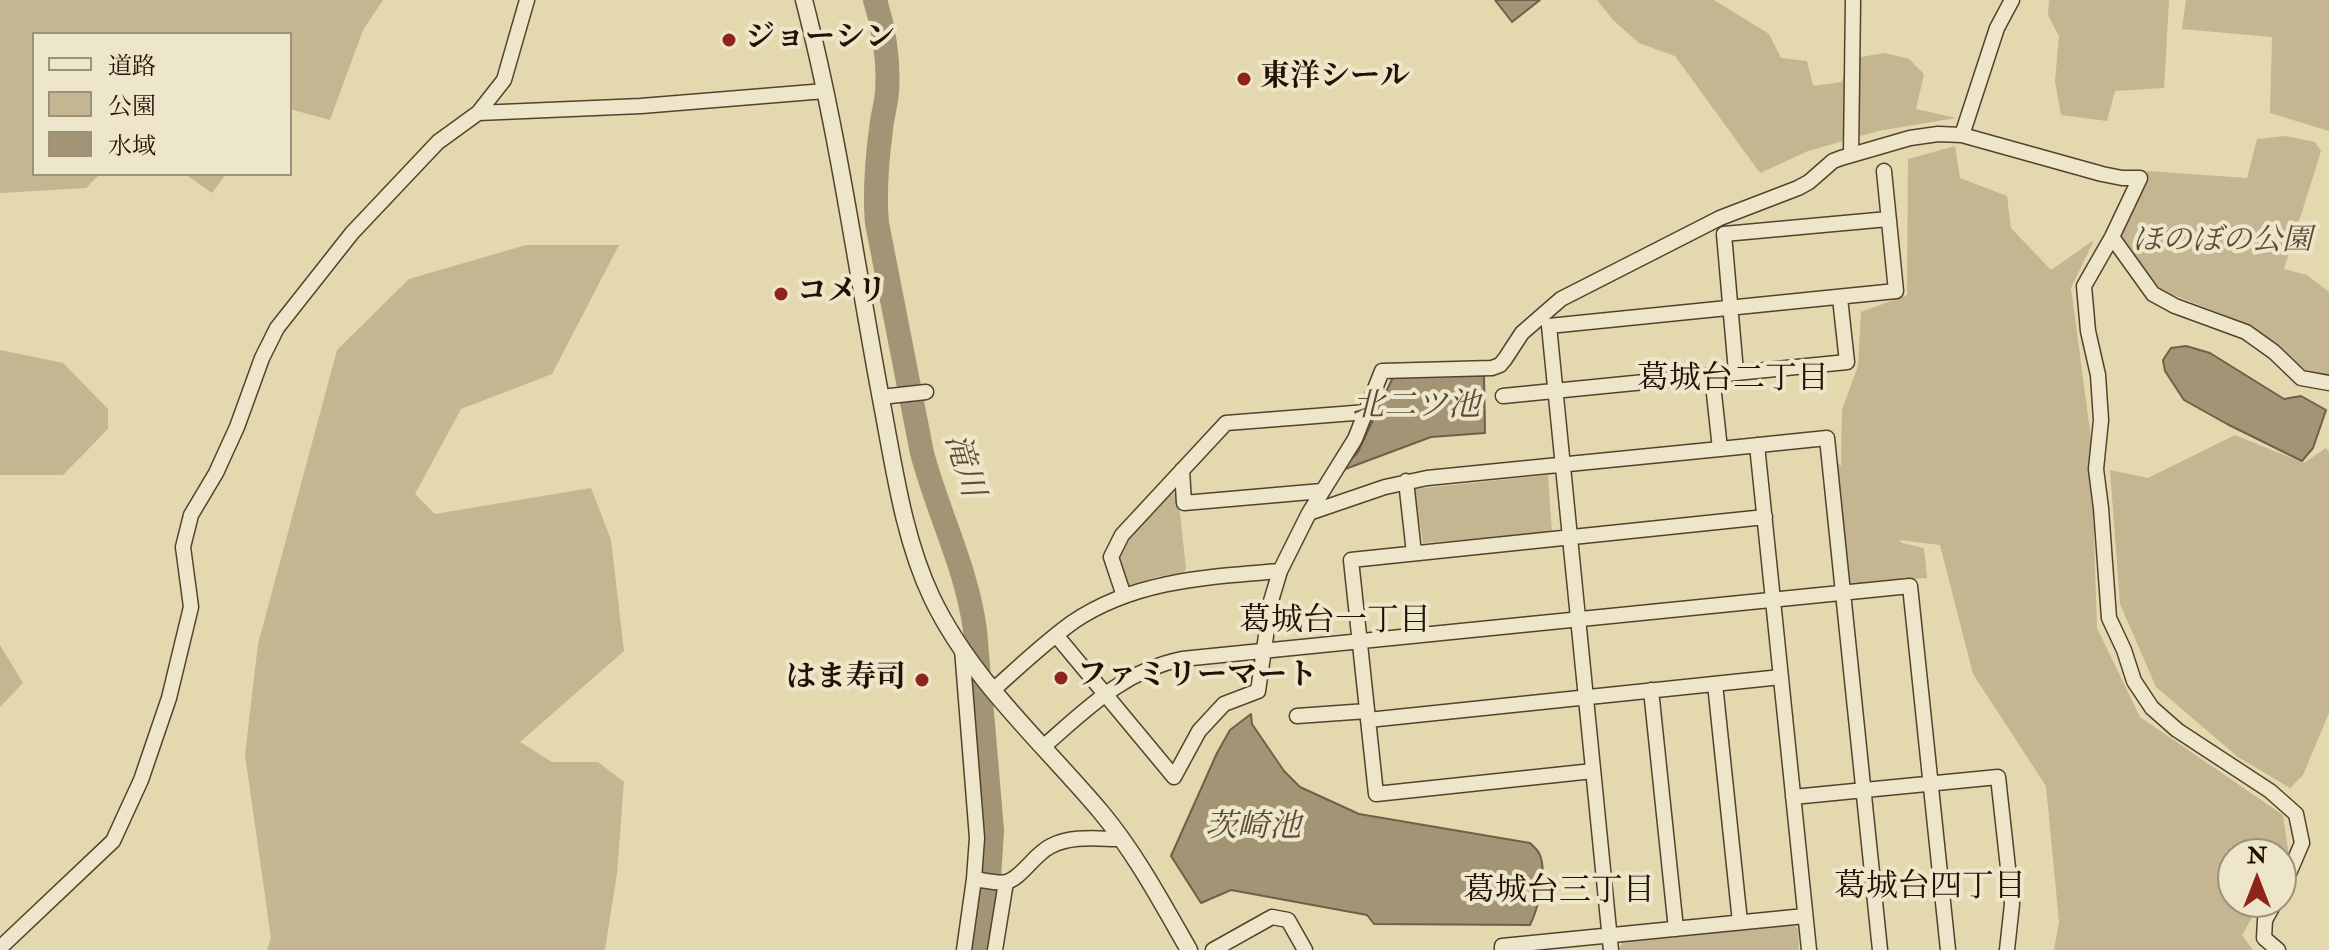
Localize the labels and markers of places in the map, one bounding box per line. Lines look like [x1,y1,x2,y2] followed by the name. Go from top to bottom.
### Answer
[745,22,895,58] place label: ジョーシン
[720,31,738,49] marker: ジョーシン
[1260,61,1410,97] place label: 東洋シール
[1235,70,1253,88] marker: 東洋シール
[797,276,887,312] place label: コメリ
[772,285,790,303] marker: コメリ
[1077,660,1317,696] place label: ファミリーマート
[786,662,906,698] place label: はま寿司
[1052,669,1070,687] marker: ファミリーマート
[913,671,931,689] marker: はま寿司

